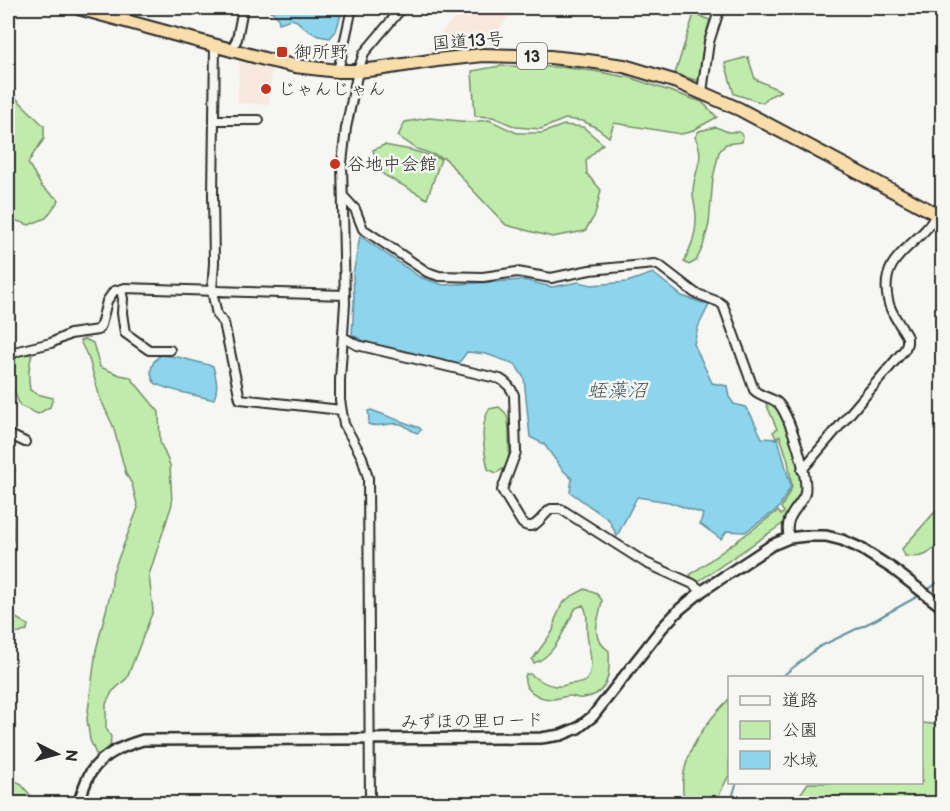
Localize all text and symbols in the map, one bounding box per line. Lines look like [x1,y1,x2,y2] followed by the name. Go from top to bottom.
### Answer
[431,29,505,54] street label: 国道13号
[294,42,348,63] place label: 御所野
[517,43,547,69] road number: 13
[275,45,289,59] marker: 御所野
[278,79,386,100] place label: じゃんじゃん
[259,82,273,96] marker: じゃんじゃん
[347,154,437,175] place label: 谷地中会館
[328,157,342,171] marker: 谷地中会館
[587,379,649,403] water label: 蛭藻沼
[728,676,923,784] legend
[782,690,818,711] text: 道路
[400,710,544,733] street label: みずほの里ロード
[782,720,818,741] text: 公園
[27,724,87,784] north arrow
[60,748,81,762] text: N
[782,750,818,771] text: 水域

